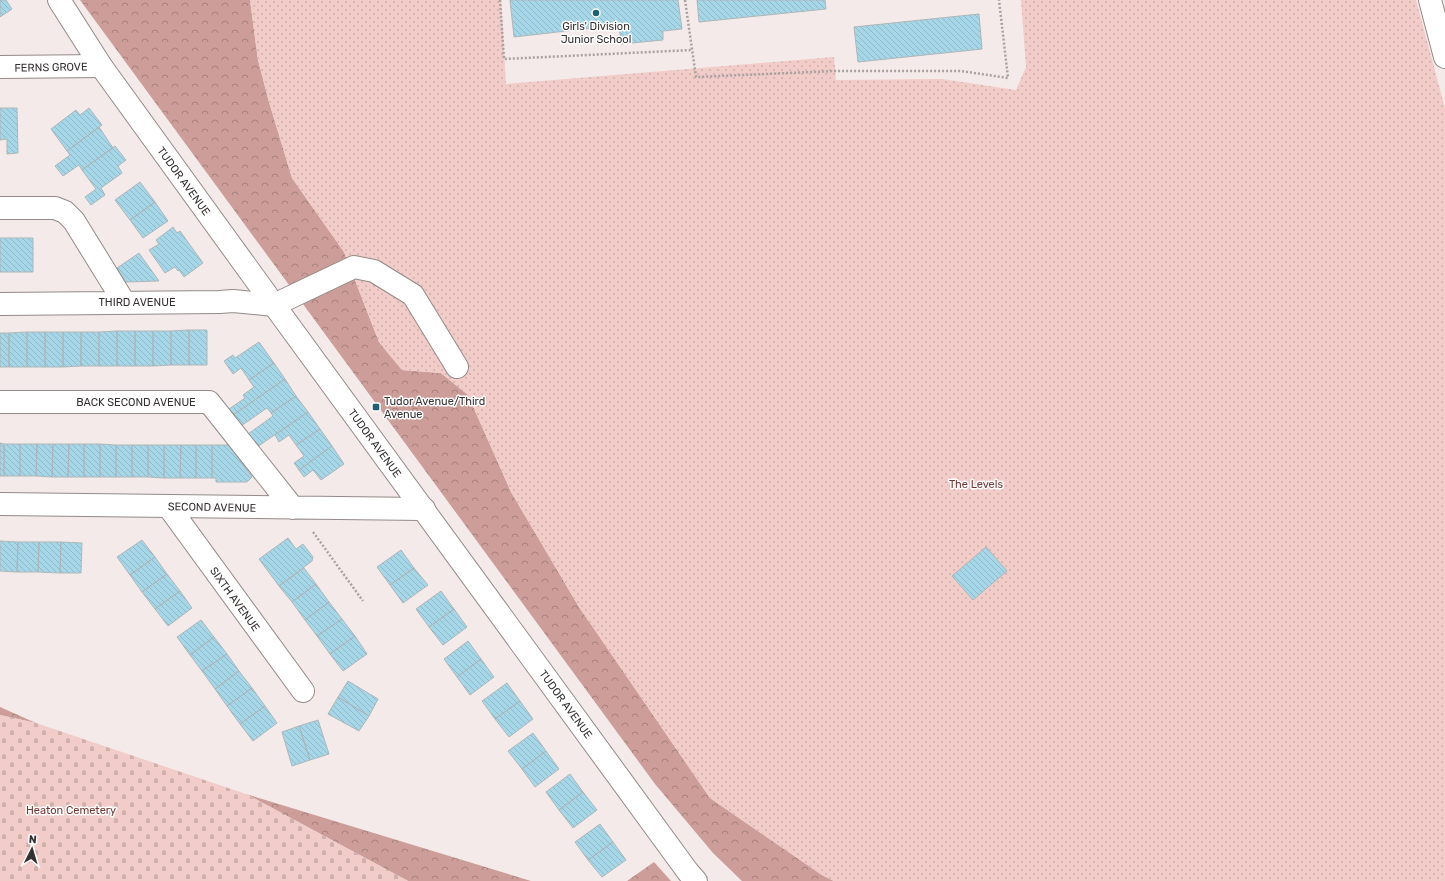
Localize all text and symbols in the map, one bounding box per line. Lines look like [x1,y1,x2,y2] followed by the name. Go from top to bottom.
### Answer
[591,8,601,18] marker: Girls' Division Junior School
[561,20,631,46] place label: Girls' Division Junior School
[14,60,88,75] street label: FERNS GROVE
[154,145,213,218] street label: TUDOR AVENUE
[98,296,176,309] street label: THIRD AVENUE
[384,395,485,421] place label: Tudor Avenue/Third Avenue
[76,396,196,409] street label: BACK SECOND AVENUE
[371,402,381,412] marker: Tudor Avenue/Third Avenue
[345,407,404,480] street label: TUDOR AVENUE
[949,478,1003,491] park label: The Levels
[168,500,257,515] street label: SECOND AVENUE
[207,565,262,634] street label: SIXTH AVENUE
[536,668,595,741] street label: TUDOR AVENUE
[26,804,116,817] park label: Heaton Cemetery
[12,829,52,869] north arrow
[28,833,37,846] text: N

